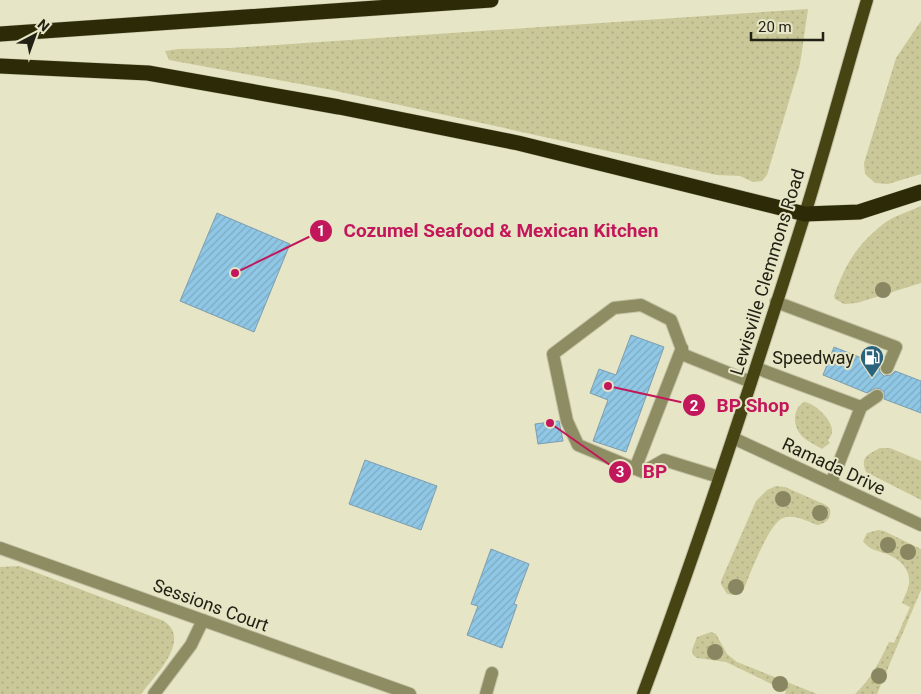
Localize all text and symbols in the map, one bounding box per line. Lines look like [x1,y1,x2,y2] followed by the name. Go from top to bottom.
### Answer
[10,10,60,60] north arrow
[751,10,824,42] scale bar
[35,16,53,34] text: N
[758,18,792,36] text: 20 m
[726,166,808,378] street label: Lewisville Clemmons Road
[308,214,668,248] callout: Cozumel Seafood & Mexican Kitchen
[344,219,658,242] text: Cozumel Seafood & Mexican Kitchen
[317,222,325,240] text: 1
[859,344,885,378] fuel station icon: Speedway
[772,347,854,368] place label: Speedway
[682,388,800,422] callout: BP Shop
[717,394,790,417] text: BP Shop
[690,397,699,415] text: 2
[779,433,889,499] street label: Ramada Drive
[607,455,677,489] callout: BP
[643,460,667,483] text: BP
[616,463,624,481] text: 3
[150,574,272,636] street label: Sessions Court

